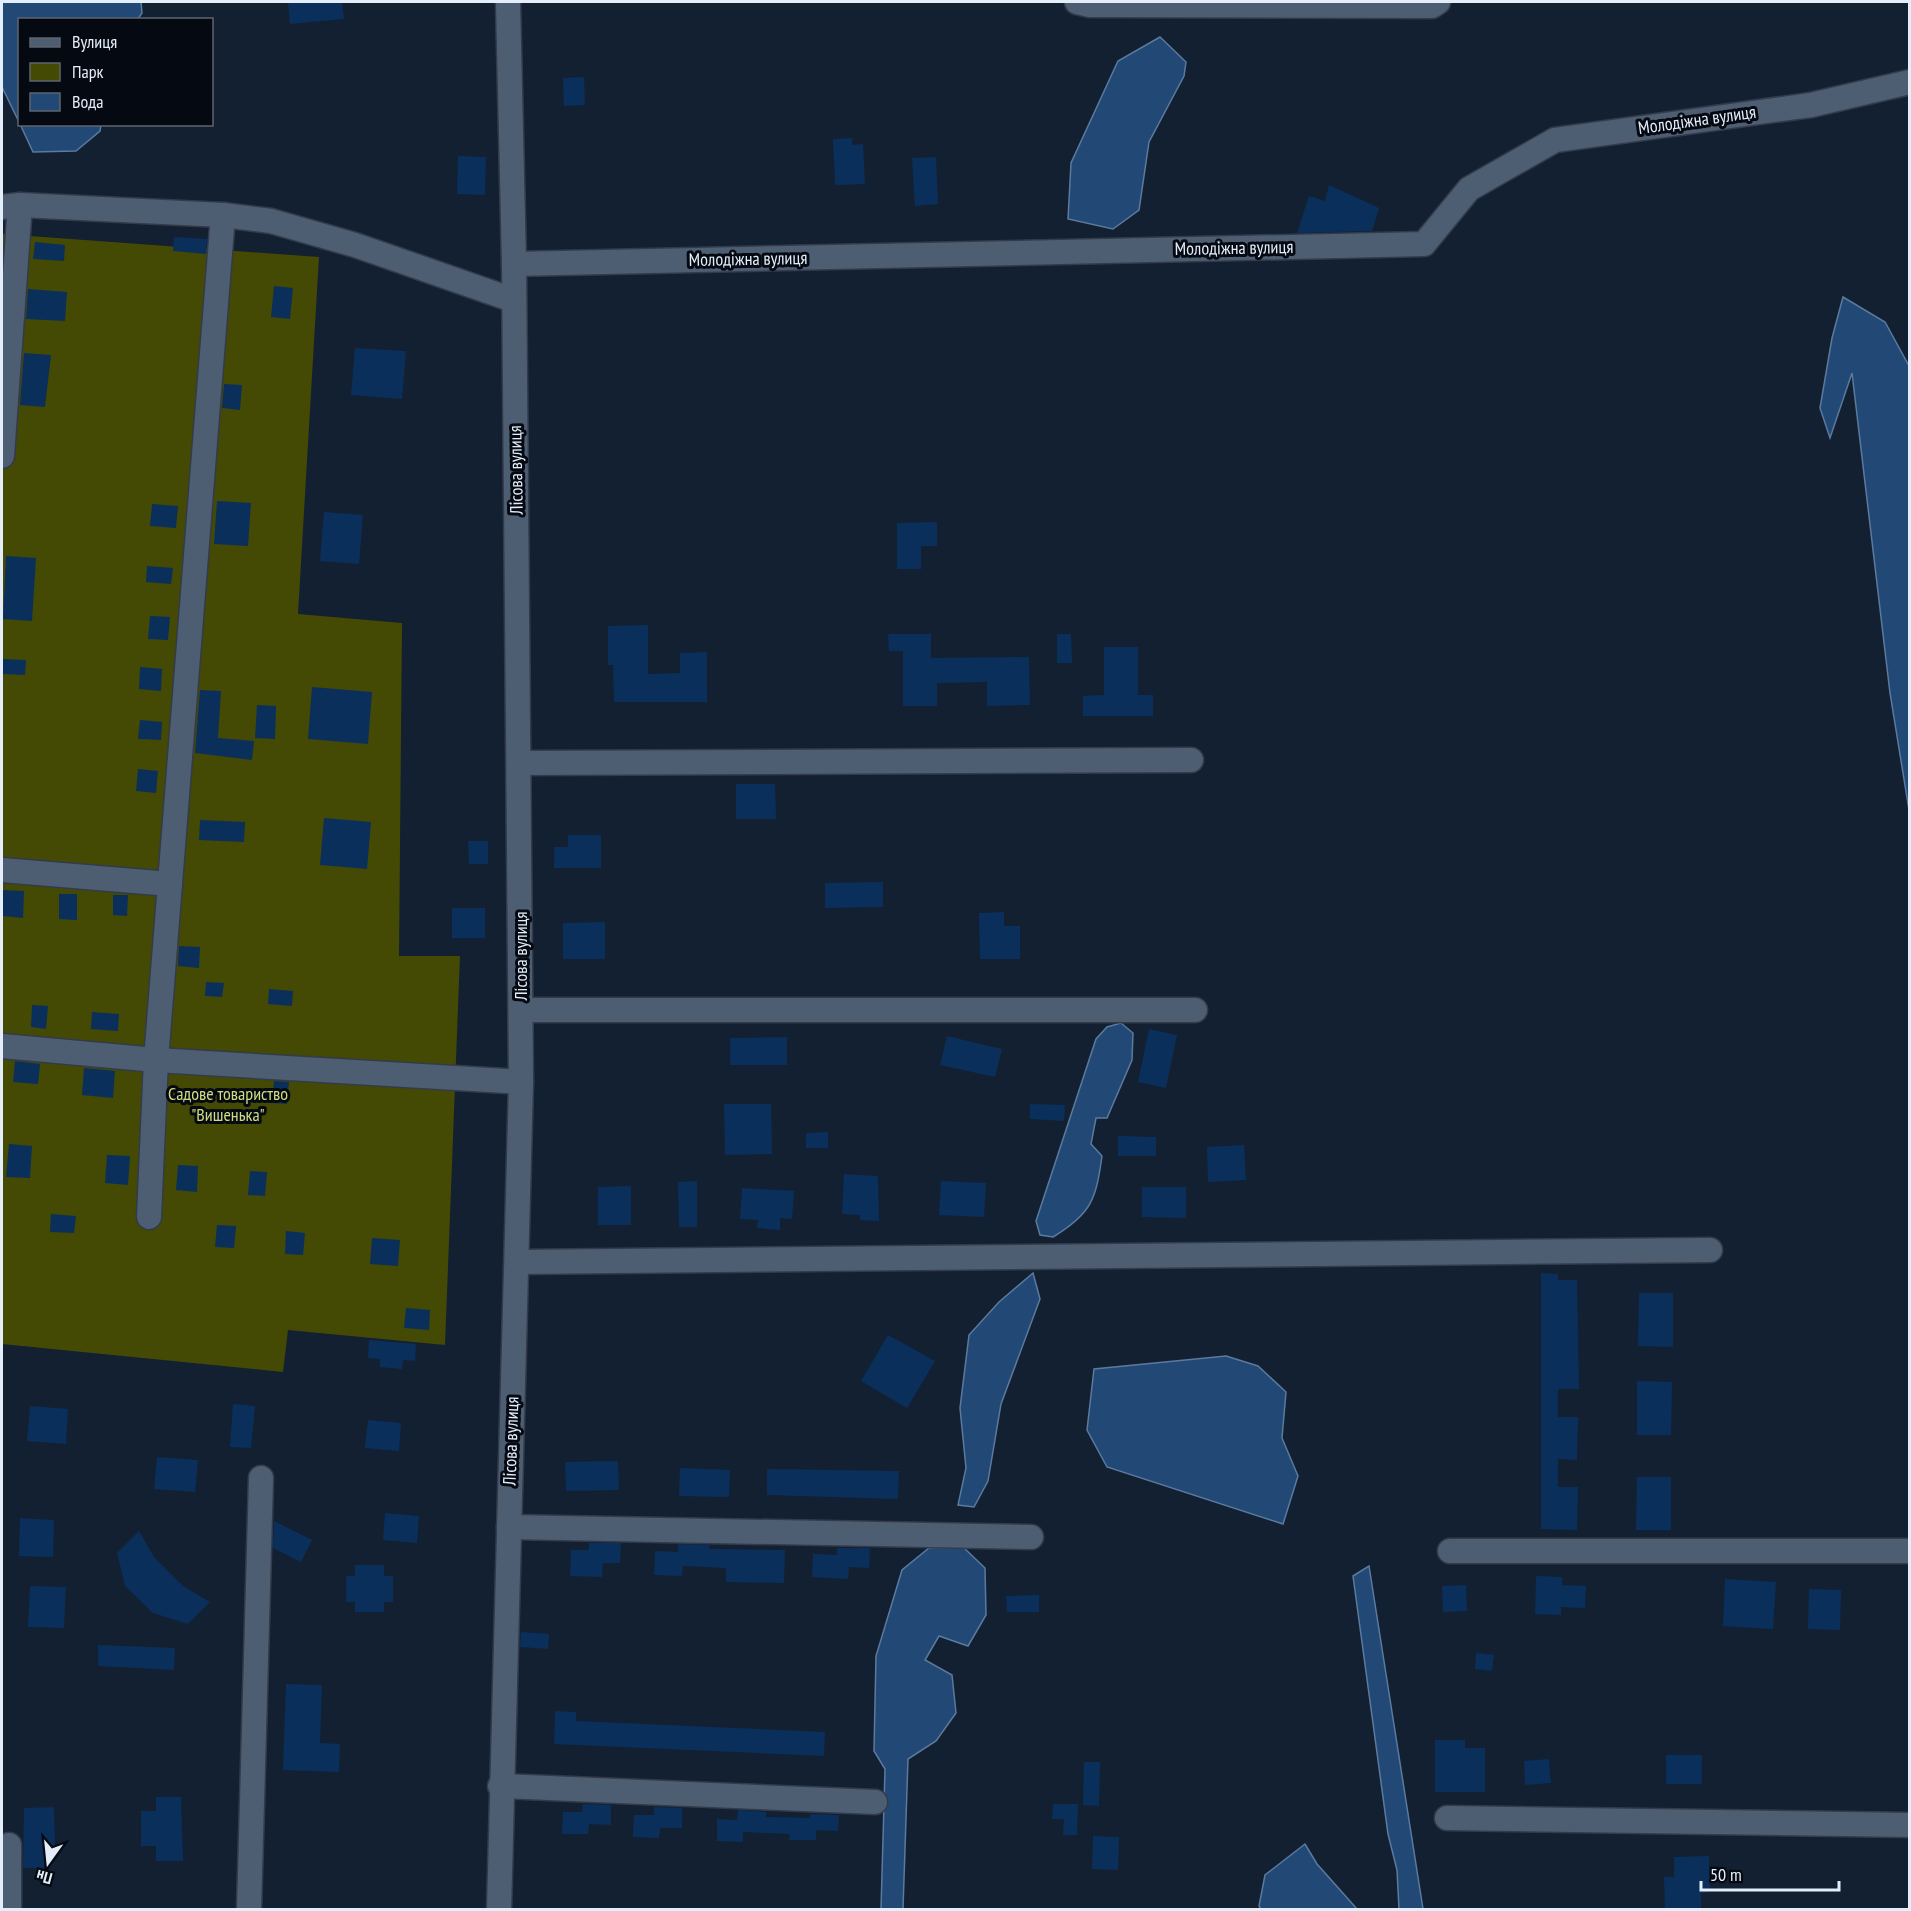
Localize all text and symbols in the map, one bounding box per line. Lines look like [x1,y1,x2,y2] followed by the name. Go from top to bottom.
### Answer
[18,18,213,126] legend
[72,30,117,53] text: Вулиця
[72,60,103,83] text: Парк
[72,90,103,113] text: Вода
[1637,100,1757,139] street label: Молодіжна вулиця
[1175,235,1294,260] street label: Молодіжна вулиця
[689,246,808,271] street label: Молодіжна вулиця
[503,425,528,516] street label: Лісова вулиця
[509,911,532,1002] street label: Лісова вулиця
[168,1082,288,1126] park label: Садове товариство "Вишенька"
[497,1396,524,1487] street label: Лісова вулиця
[18,1833,78,1893] north arrow
[1701,1854,1839,1892] scale bar
[1710,1863,1742,1886] text: 50 m
[34,1866,54,1889] text: Пн

